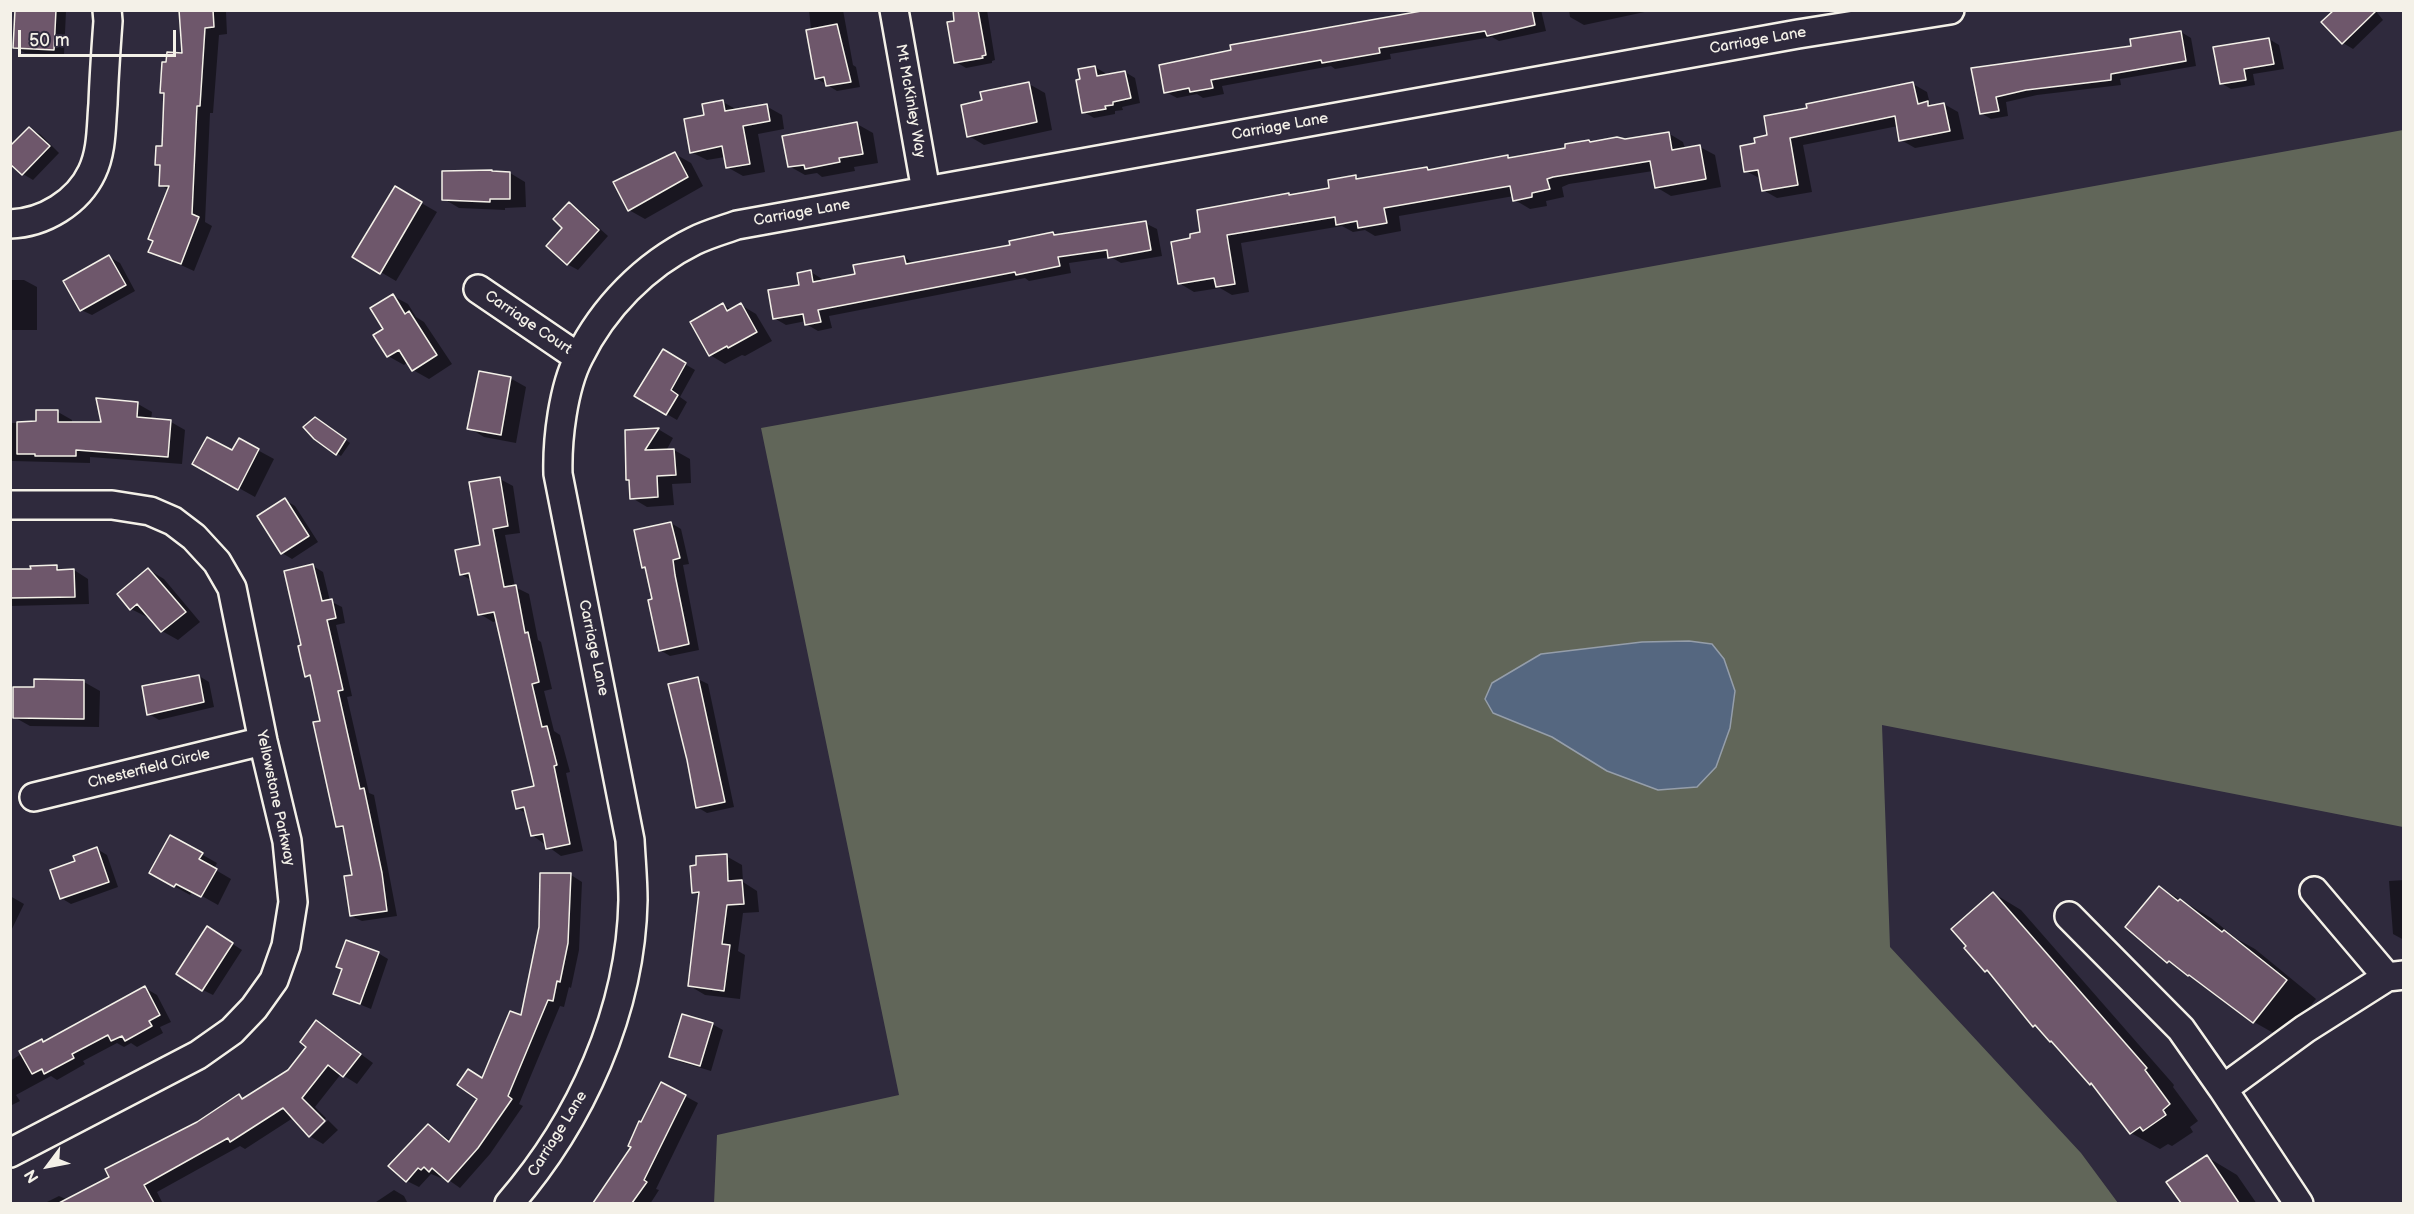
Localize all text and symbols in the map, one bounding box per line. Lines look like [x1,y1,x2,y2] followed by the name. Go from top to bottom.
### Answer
[21,18,178,56] scale bar
[1708,24,1808,58] street label: Carriage Lane
[29,30,70,51] text: 50 m
[891,43,929,159] street label: Mt McKinley Way
[1230,110,1330,144] street label: Carriage Lane
[752,196,852,230] street label: Carriage Lane
[481,287,575,359] street label: Carriage Court
[574,598,612,698] street label: Carriage Lane
[252,728,298,868] street label: Yellowstone Parkway
[86,745,212,793] street label: Chesterfield Circle
[524,1088,592,1180] street label: Carriage Lane
[18,1136,78,1196] north arrow
[21,1166,44,1186] text: N

